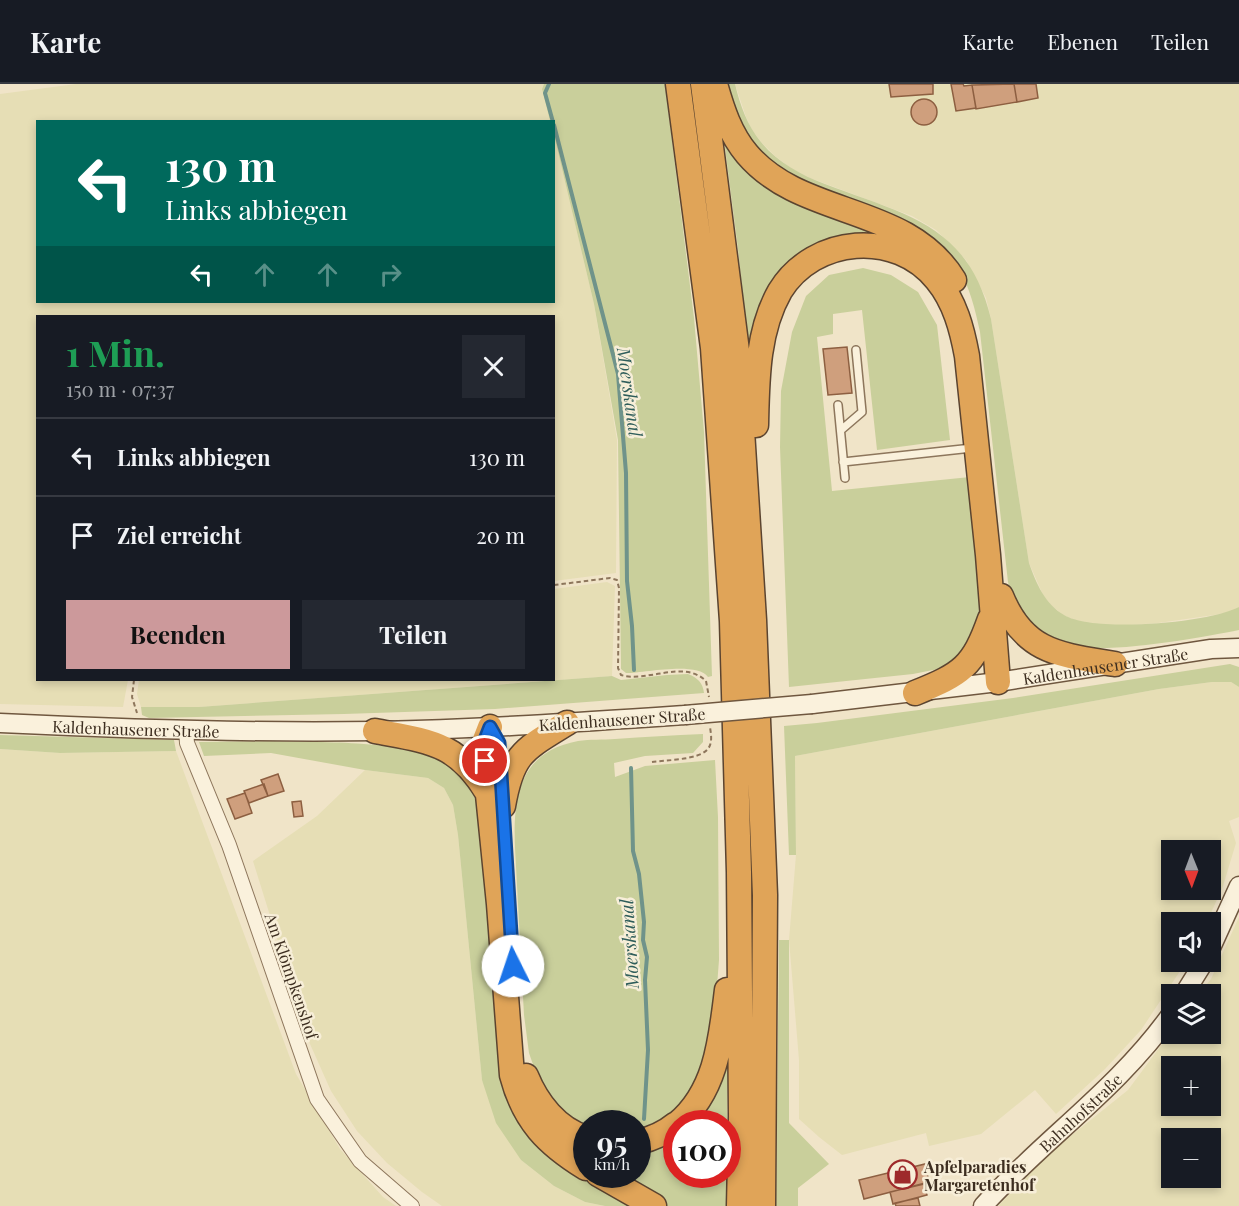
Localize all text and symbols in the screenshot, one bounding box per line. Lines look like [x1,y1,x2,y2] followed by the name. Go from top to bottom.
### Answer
[30,23,101,60] text: Karte
[963,27,1014,55] text: Karte
[1047,27,1118,55] text: Ebenen
[1151,27,1209,55] text: Teilen
[165,137,276,193] text: 130 m
[66,144,144,222] icon: left
[165,191,348,227] text: Links abbiegen
[185,258,218,291] icon: left
[248,258,281,291] icon: ahead
[311,258,344,291] icon: ahead
[374,258,407,291] icon: right
[66,328,165,376] text: 1 Min.
[462,335,525,398] button: close
[612,345,648,439] water label: Moerskanal
[66,375,174,402] text: 150 m · 07:37
[66,441,99,474] icon: left
[117,442,271,472] text: Links abbiegen
[469,442,525,472] text: 130 m
[66,519,99,552] icon: arrive
[117,520,241,550] text: Ziel erreicht
[476,520,525,550] text: 20 m
[66,600,290,669] button: Beenden
[302,600,525,669] button: Teilen
[1021,642,1190,689] street label: Kaldenhausener Straße
[538,703,706,735] street label: Kaldenhausener Straße
[52,715,220,741] street label: Kaldenhausener Straße
[459,735,510,786] pin
[468,744,501,777] icon: arrive
[1161,840,1221,900] north arrow
[1161,840,1221,1188] map controls
[614,897,644,991] water label: Moerskanal
[260,909,324,1043] street label: Am Klömpkenshof
[1161,912,1221,972] button: sound
[481,934,545,998] position arrow
[1161,984,1221,1044] button: layers
[1161,1056,1221,1116] button: +
[1034,1069,1126,1156] street label: Bahnhofstraße
[663,1110,741,1188] speed limit sign: 100
[597,1122,627,1162] text: 95
[1161,1128,1221,1188] button: −
[594,1154,630,1174] text: km/h
[923,1156,1036,1195] place label: Apfelparadies Margaretenhof
[887,1159,919,1191] shop icon: Apfelparadies Margaretenhof

